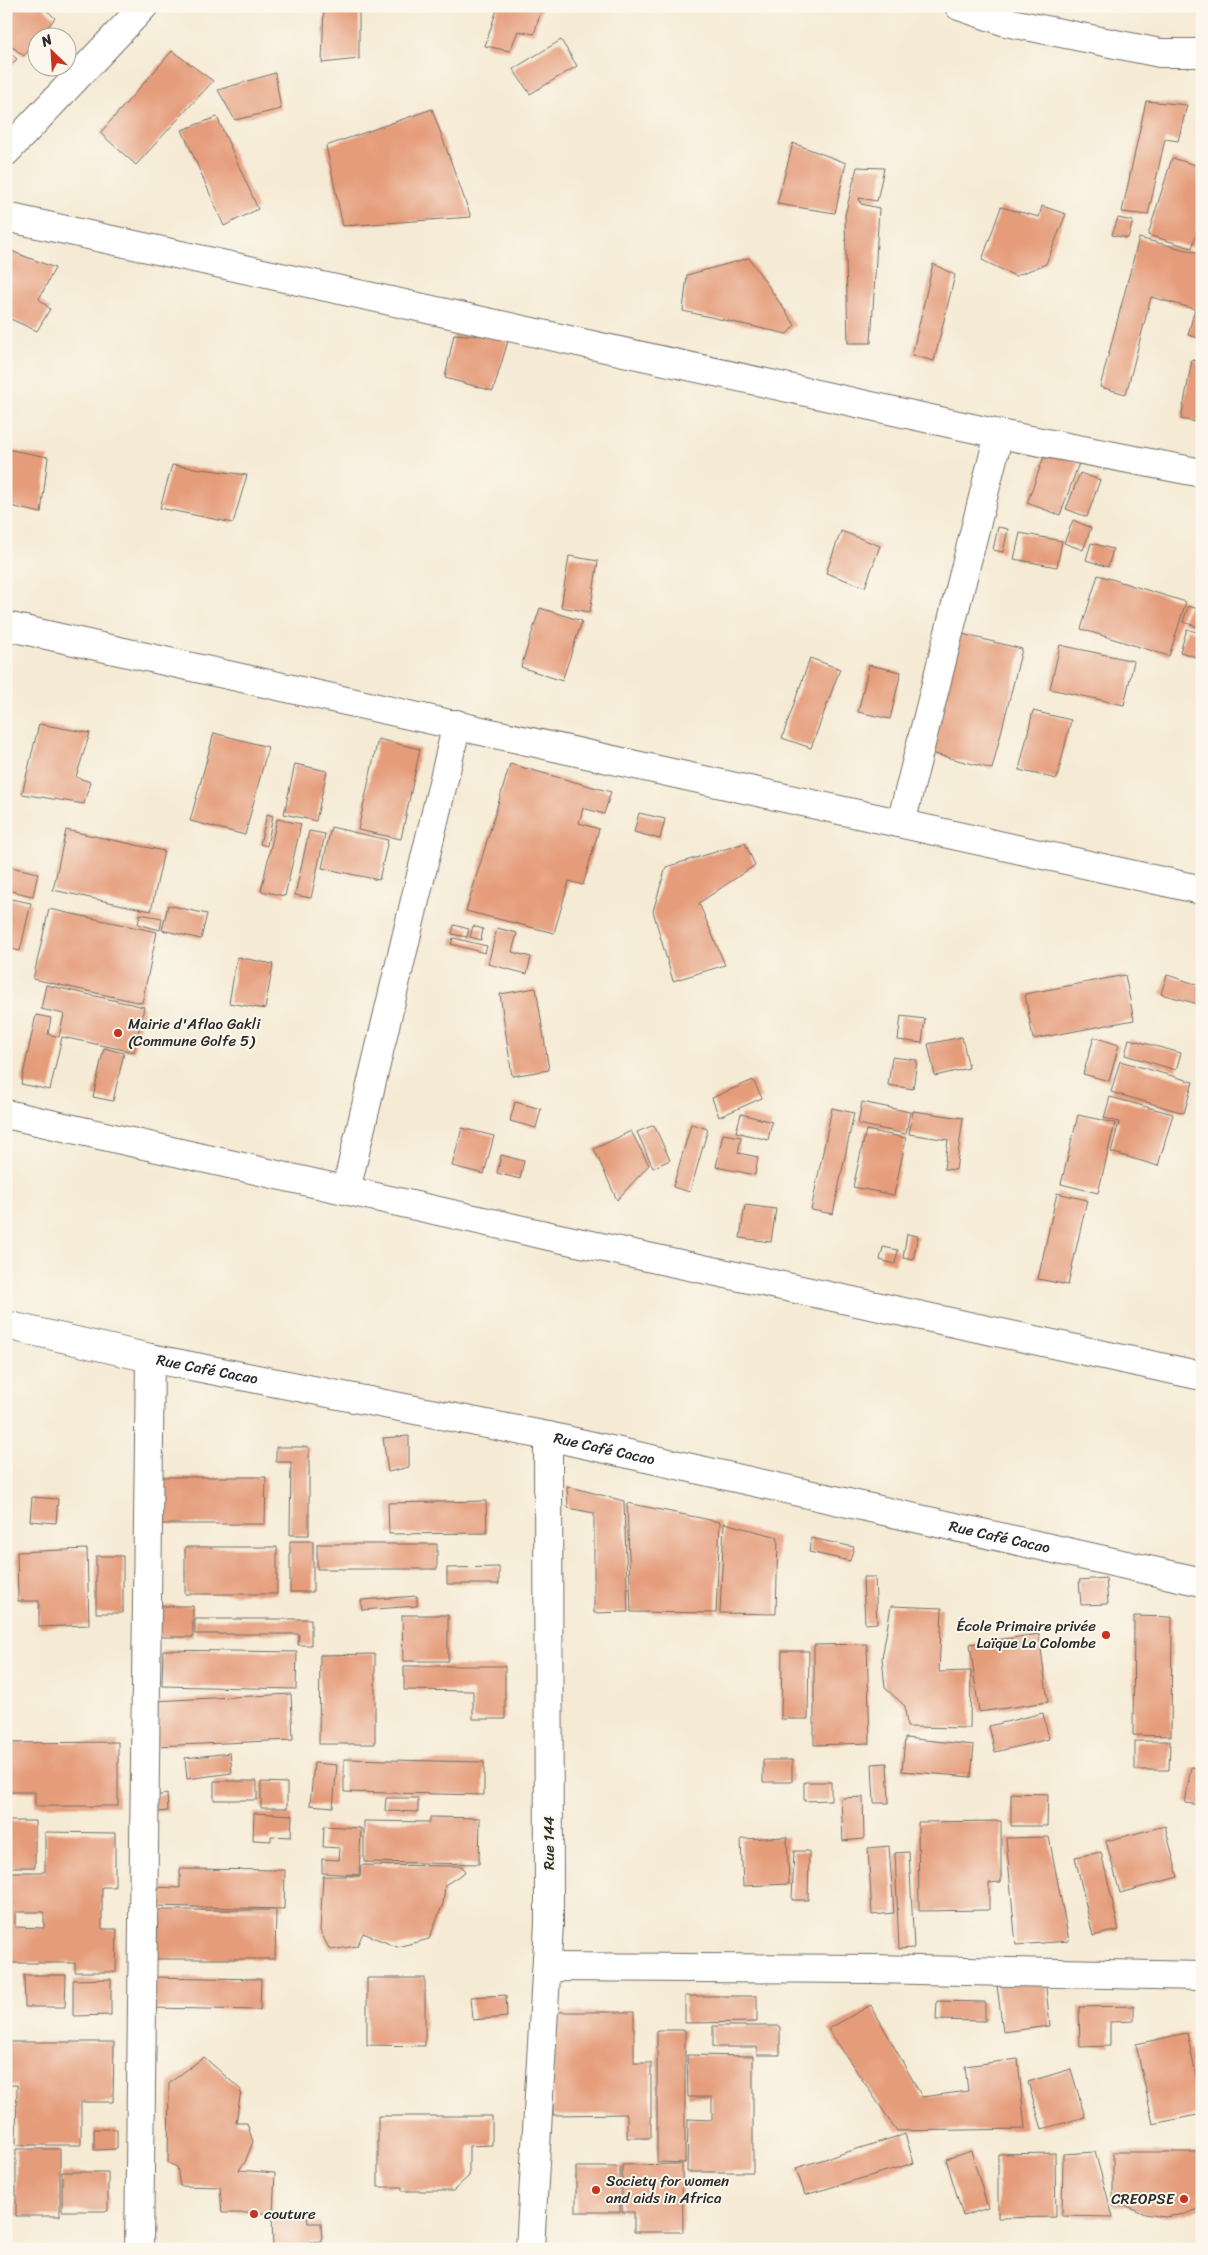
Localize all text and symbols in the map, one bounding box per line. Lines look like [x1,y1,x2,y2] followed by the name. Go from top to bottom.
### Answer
[36,27,57,54] text: N
[28,28,78,78] north arrow
[128,1011,261,1054] place label: Mairie d'Aflao Gakli (Commune Golfe 5)
[112,1027,124,1039] marker: Mairie d'Aflao Gakli (Commune Golfe 5)
[154,1347,261,1392] street label: Rue Café Cacao
[551,1425,658,1473] street label: Rue Café Cacao
[947,1513,1053,1561] street label: Rue Café Cacao
[956,1613,1096,1656] place label: École Primaire privée Laïque La Colombe
[1100,1629,1112,1641] marker: École Primaire privée Laïque La Colombe
[536,1816,562,1870] street label: Rue 144
[606,2168,729,2211] place label: Society for women and aids in Africa
[590,2184,602,2196] marker: Society for women and aids in Africa
[1111,2186,1176,2212] place label: CREOPSE
[1178,2193,1190,2205] marker: CREOPSE
[264,2201,316,2227] place label: couture
[248,2208,260,2220] marker: couture

